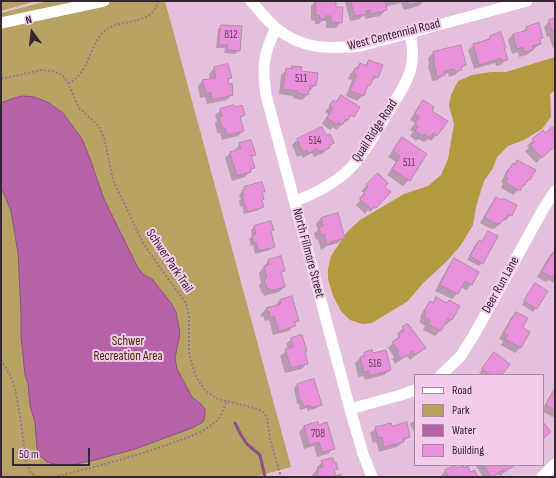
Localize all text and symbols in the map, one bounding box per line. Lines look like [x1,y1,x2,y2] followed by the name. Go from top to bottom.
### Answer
[12,12,52,52] north arrow
[24,13,33,27] text: N
[346,16,442,54] street label: West Centennial Road
[224,28,238,42] house number: 812
[295,72,307,86] house number: 511
[349,97,401,165] street label: Quail Ridge Road
[309,134,321,148] house number: 514
[403,156,415,170] house number: 511
[289,207,327,299] street label: North Fillmore Street
[142,226,196,296] street label: Schwer Park Trail
[479,254,523,316] street label: Deer Run Lane
[94,334,162,365] park label: Schwer Recreation Area
[368,357,382,371] house number: 516
[414,374,544,466] legend
[452,383,472,398] text: Road
[452,403,470,418] text: Park
[452,423,476,438] text: Water
[311,427,325,441] house number: 708
[14,440,92,466] scale bar
[452,443,484,458] text: Building
[19,447,39,462] text: 50 m

